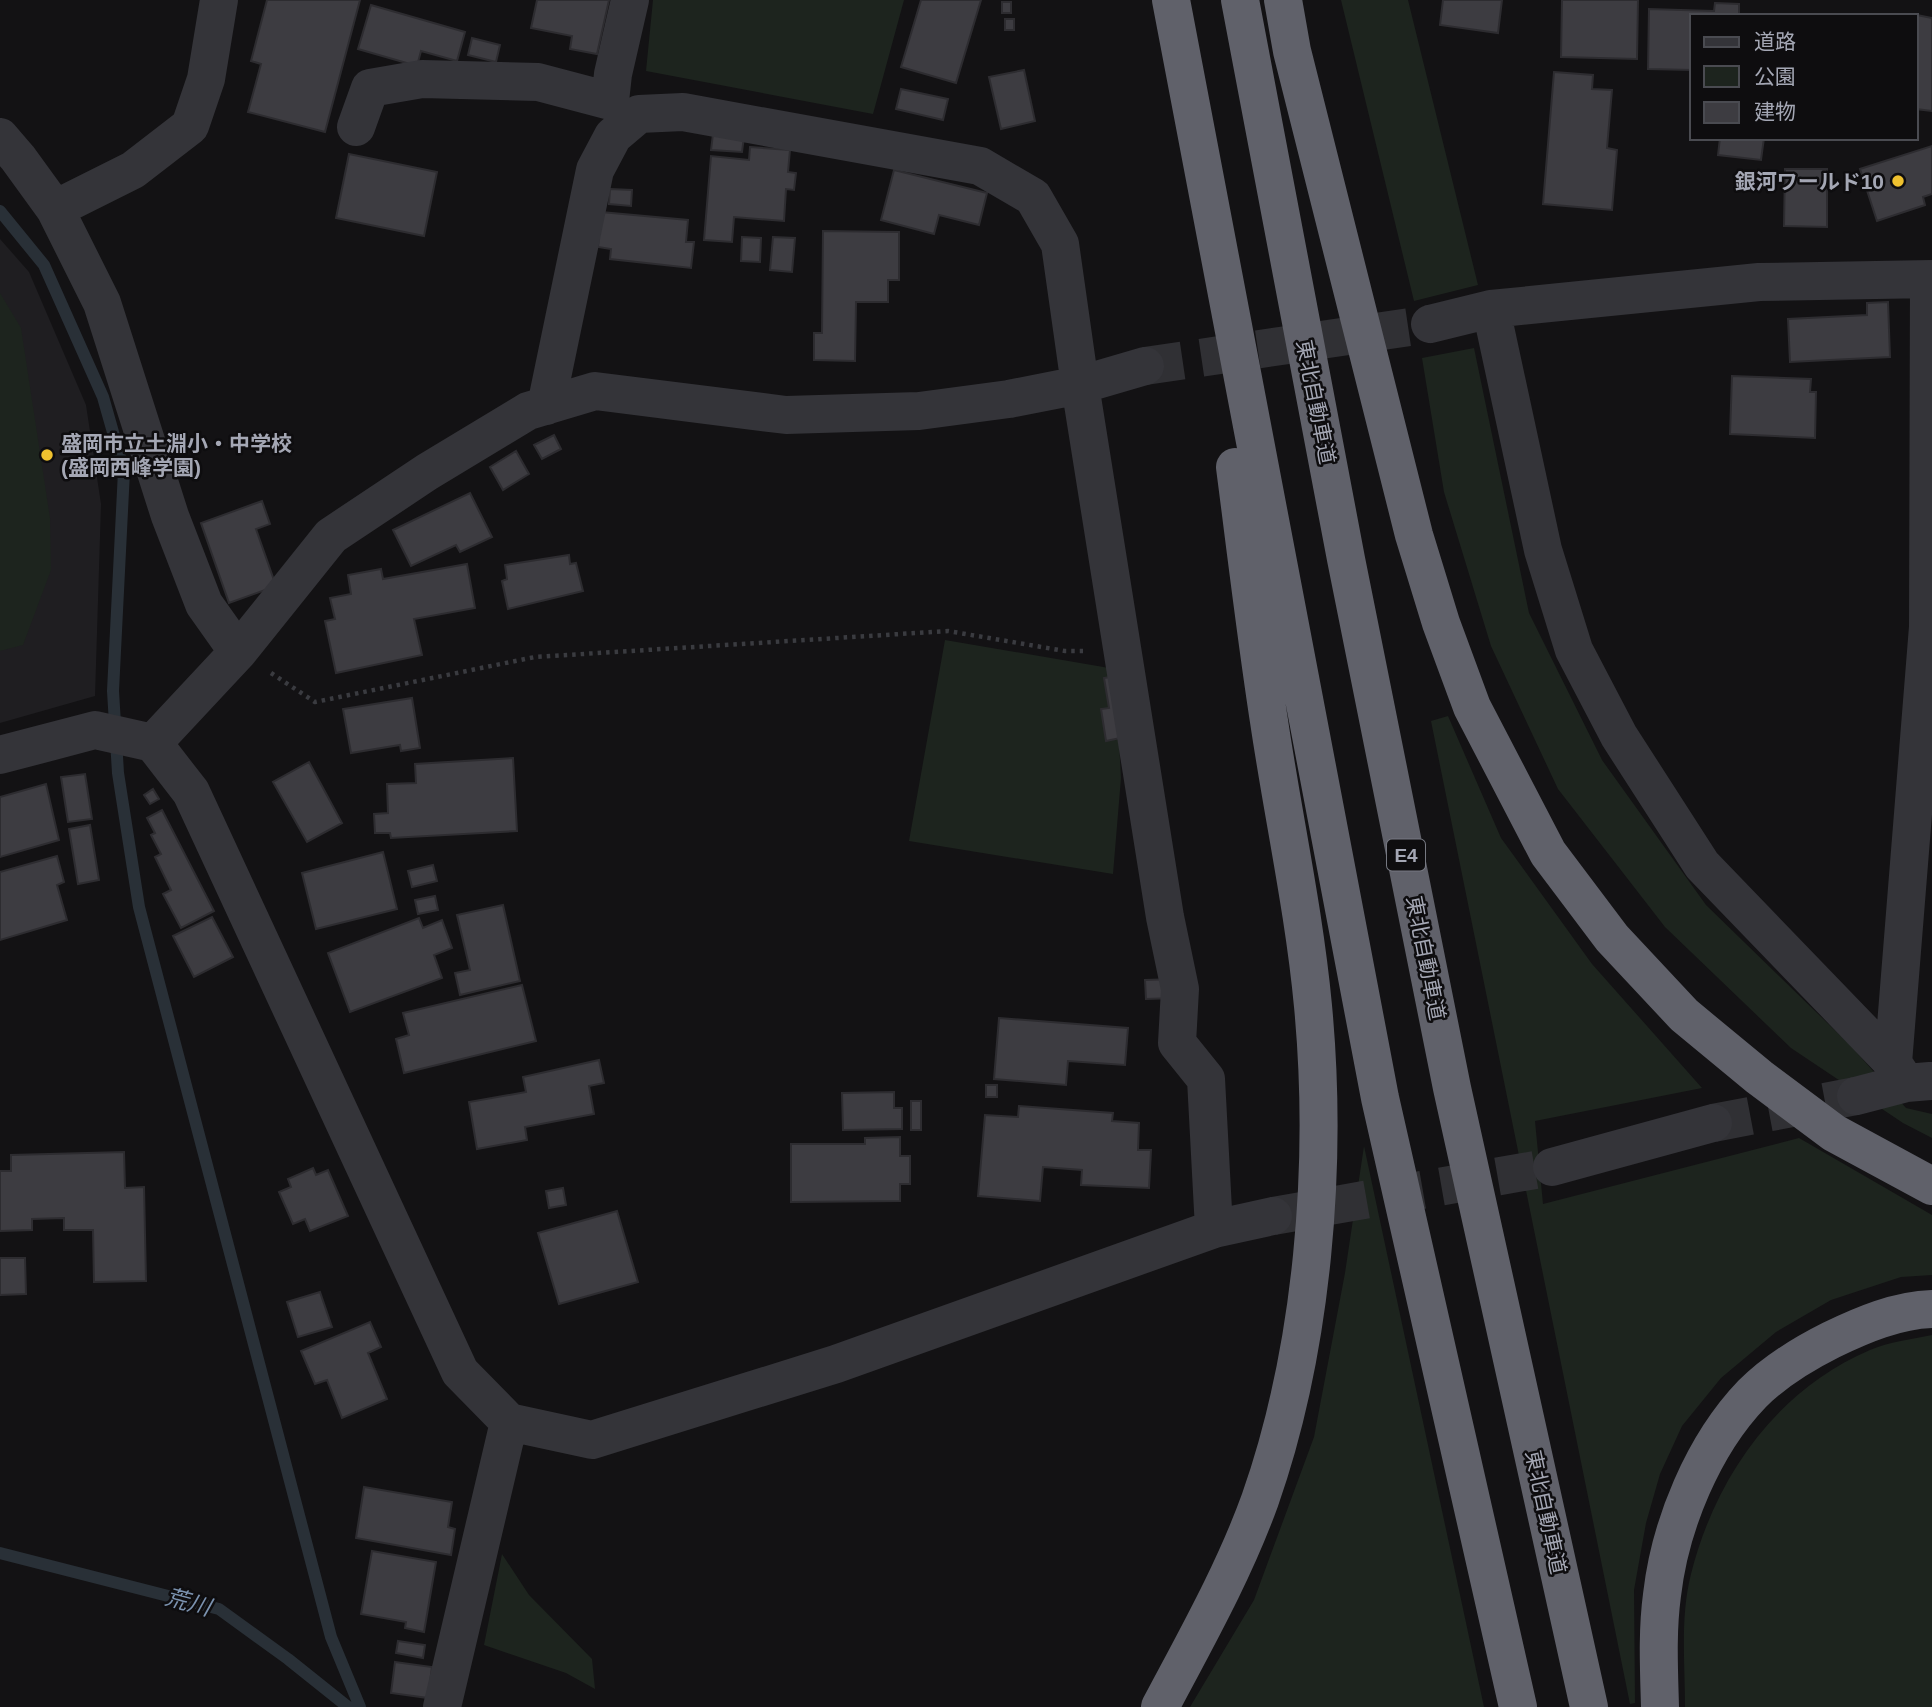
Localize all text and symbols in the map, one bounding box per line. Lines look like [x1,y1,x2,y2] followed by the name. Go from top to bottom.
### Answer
[1690,14,1918,140] legend
[1754,30,1796,53] text: 道路
[1754,65,1796,88] text: 公園
[1754,100,1796,123] text: 建物
[1735,170,1884,193] place label: 銀河ワールド10
[1890,173,1906,189] marker: 銀河ワールド10
[1293,338,1339,466] street label: 東北自動車道
[61,432,292,479] place label: 盛岡市立土淵小・中学校 (盛岡西峰学園)
[39,447,55,463] marker: 盛岡市立土淵小・中学校 (盛岡西峰学園)
[1387,840,1425,870] road number: E4
[1403,894,1449,1022] street label: 東北自動車道
[1522,1448,1570,1576] street label: 東北自動車道
[162,1583,216,1621] water label: 荒川

